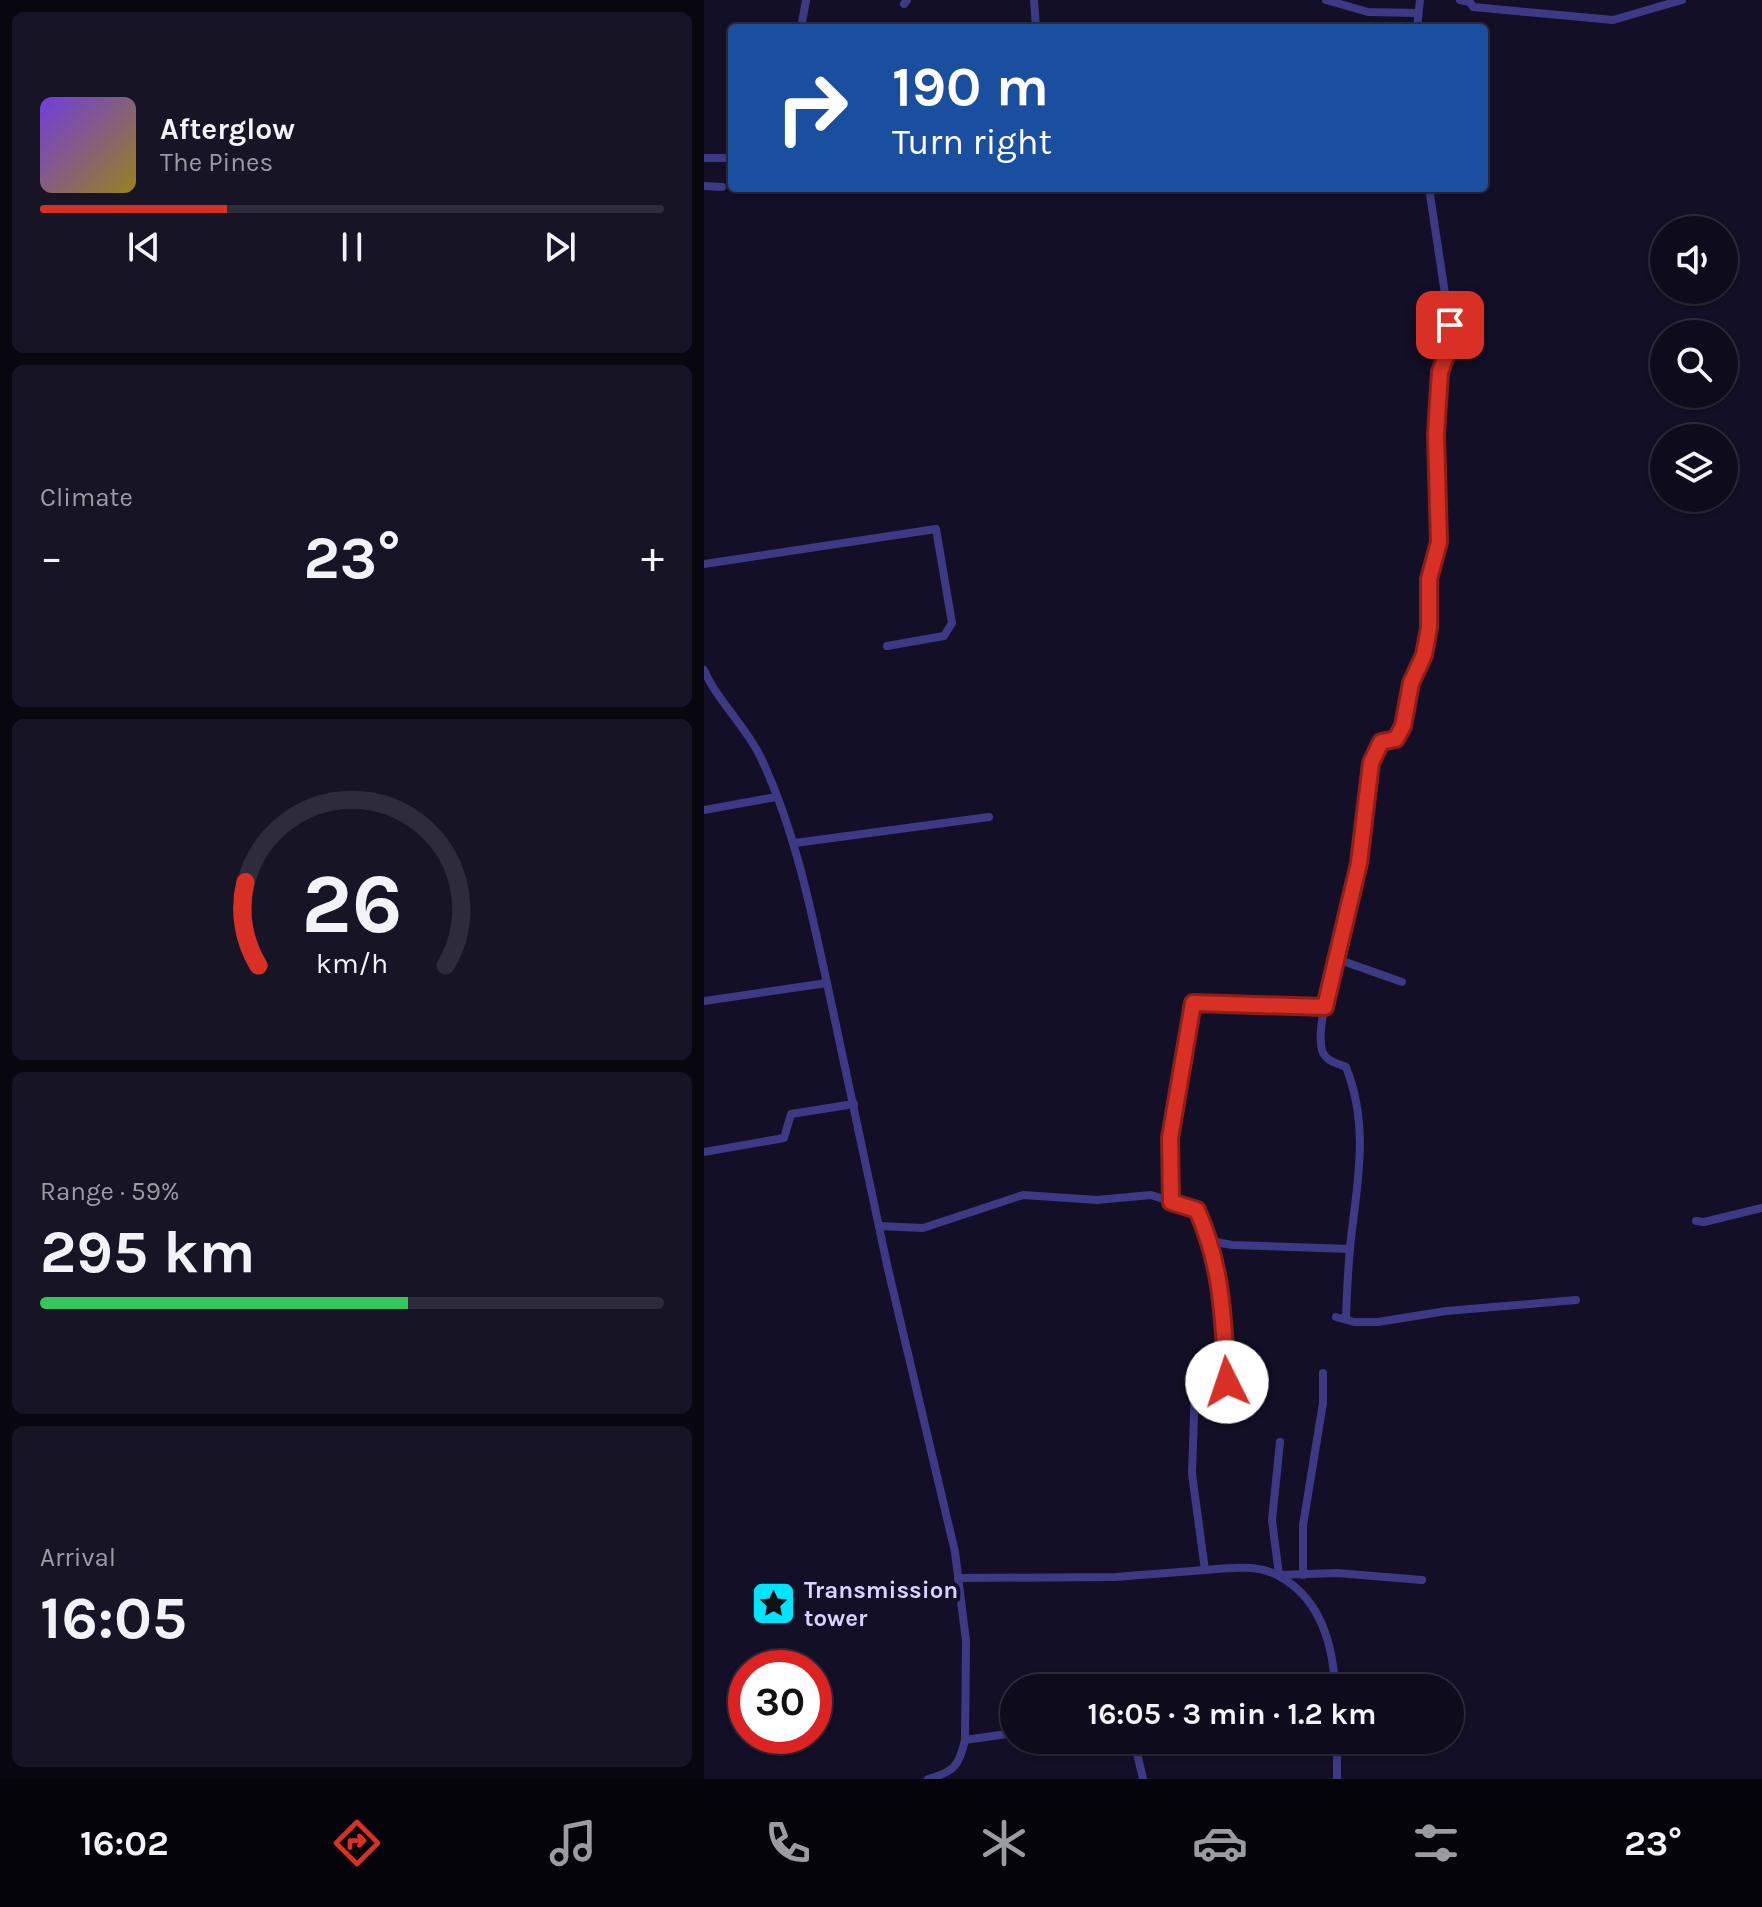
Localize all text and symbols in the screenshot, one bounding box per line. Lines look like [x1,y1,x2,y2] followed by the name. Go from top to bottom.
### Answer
[892,54,1049,119] text: 190 m
[760,56,864,160] icon: right
[160,111,295,147] text: Afterglow
[892,121,1052,163] text: Turn right
[160,147,273,178] text: The Pines
[1650,216,1738,512] map controls
[1650,216,1738,304] button: sound
[122,225,166,269] icon: previous
[330,225,374,269] icon: pause
[538,225,582,269] icon: next
[1416,291,1484,359] pin
[1428,303,1472,347] icon: arrive
[1650,320,1738,408] button: search
[1650,424,1738,512] button: layers
[40,482,133,513] text: Climate
[304,523,400,593] text: 23°
[40,532,63,583] text: −
[641,532,664,583] text: +
[302,855,402,952] text: 26
[316,947,388,980] text: km/h
[40,1176,180,1207] text: Range · 59%
[40,1217,255,1287] text: 295 km
[1185,1340,1269,1424] position arrow
[40,1542,116,1573] text: Arrival
[804,1576,958,1632] place label: Transmission tower
[749,1580,797,1628] place icon: Transmission tower
[40,1583,187,1653] text: 16:05
[728,1650,832,1754] speed limit sign: 30
[1087,1696,1377,1732] text: 16:05 · 3 min · 1.2 km
[329,1815,385,1871] icon: directions
[545,1815,601,1871] icon: music
[760,1815,816,1871] icon: phone
[976,1815,1032,1871] icon: climate
[1192,1815,1248,1871] icon: car
[1408,1815,1464,1871] icon: filters
[80,1822,169,1864] text: 16:02
[1624,1822,1682,1864] text: 23°

